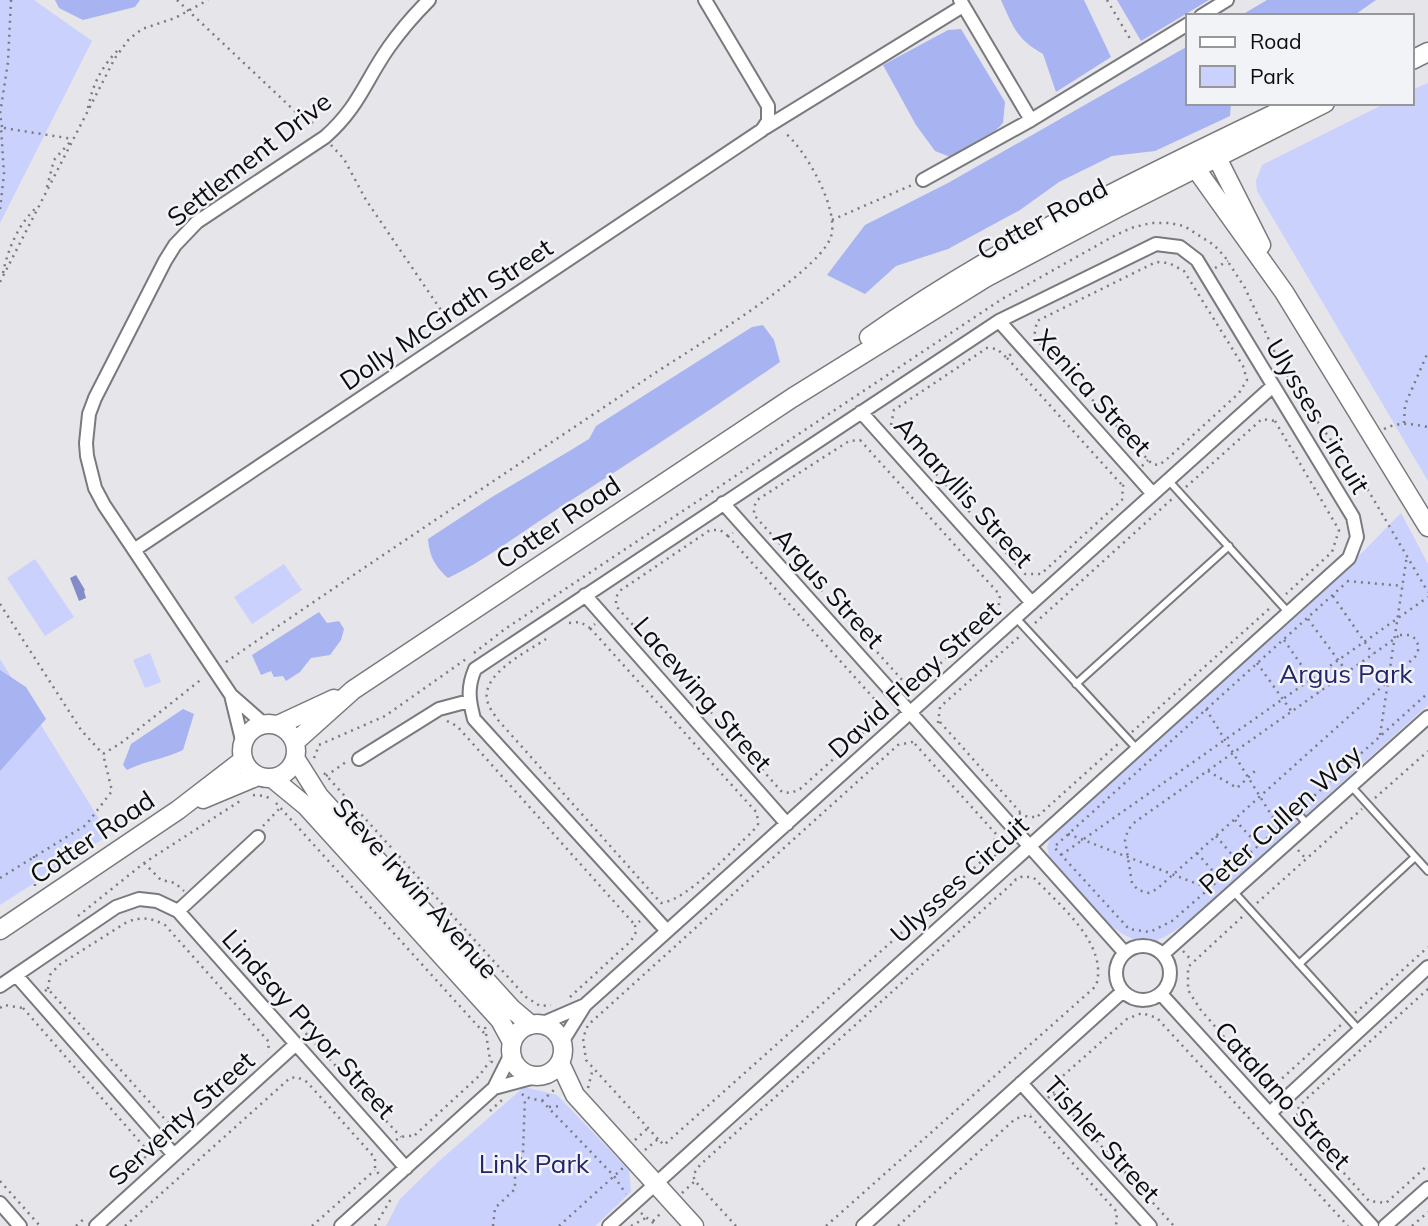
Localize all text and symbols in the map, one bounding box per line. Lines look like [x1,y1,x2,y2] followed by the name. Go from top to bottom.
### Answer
[1186,14,1414,105] legend
[1250,28,1301,54] text: Road
[1250,63,1294,89] text: Park
[160,85,338,233] street label: Settlement Drive
[971,171,1113,267] street label: Cotter Road
[333,231,559,397] street label: Dolly McGrath Street
[1027,322,1159,462] street label: Xenica Street
[1259,333,1377,499] street label: Ulysses Circuit
[888,410,1040,574] street label: Amaryllis Street
[489,468,627,576] street label: Cotter Road
[766,521,892,655] street label: Argus Street
[821,593,1007,765] street label: David Fleay Street
[627,610,779,778] street label: Lacewing Street
[1279,657,1413,690] park label: Argus Park
[1192,737,1368,901] street label: Peter Cullen Way
[23,783,161,891] street label: Cotter Road
[326,791,506,985] street label: Steve Irwin Avenue
[883,808,1035,950] street label: Ulysses Circuit
[215,922,403,1126] street label: Lindsay Pryor Street
[1208,1014,1358,1176] street label: Catalano Street
[101,1044,261,1192] street label: Serventy Street
[1037,1069,1167,1209] street label: Tishler Street
[479,1147,590,1180] park label: Link Park

